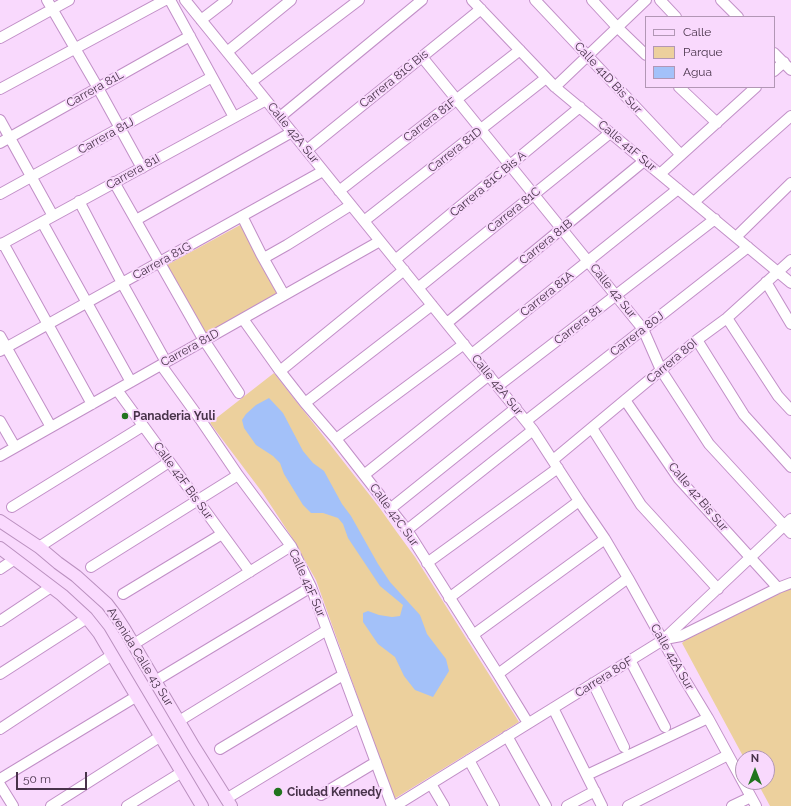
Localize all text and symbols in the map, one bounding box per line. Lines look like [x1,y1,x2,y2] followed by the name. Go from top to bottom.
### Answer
[645,16,775,88] legend
[683,25,711,39] text: Calle
[571,39,645,117] street label: Calle 41D Bis Sur
[683,45,723,59] text: Parque
[357,47,431,111] street label: Carrera 81G Bis
[683,65,712,79] text: Agua
[64,67,126,111] street label: Carrera 81L
[401,95,459,145] street label: Carrera 81F
[264,100,322,166] street label: Calle 42A Sur
[75,115,137,157] street label: Carrera 81J
[595,117,659,175] street label: Calle 41F Sur
[425,124,485,176] street label: Carrera 81D
[447,148,529,220] street label: Carrera 81C Bis A
[104,151,162,193] street label: Carrera 81I
[484,184,544,236] street label: Carrera 81C
[517,216,575,268] street label: Carrera 81B
[130,239,194,283] street label: Carrera 81G
[587,261,639,321] street label: Calle 42 Sur
[518,268,576,320] street label: Carrera 81A
[551,302,605,348] street label: Carrera 81
[607,309,667,359] street label: Carrera 80J
[158,326,222,370] street label: Carrera 81D
[644,336,700,386] street label: Carrera 80I
[468,352,526,418] street label: Calle 42A Sur
[133,409,215,423] place label: Panaderia Yuli
[120,411,130,421] marker: Panaderia Yuli
[150,439,216,523] street label: Calle 42F Bis Sur
[665,460,731,534] street label: Calle 42 Bis Sur
[366,481,422,549] street label: Calle 42C Sur
[286,547,328,619] street label: Calle 42F Sur
[104,605,176,709] street label: Avenida Calle 43 Sur
[647,621,697,693] street label: Calle 42A Sur
[572,654,636,700] street label: Carrera 80F
[735,750,775,790] north arrow
[751,752,759,765] text: N
[18,764,89,790] scale bar
[23,772,51,786] text: 50 m
[287,785,382,799] place label: Ciudad Kennedy
[272,786,284,798] marker: Ciudad Kennedy

